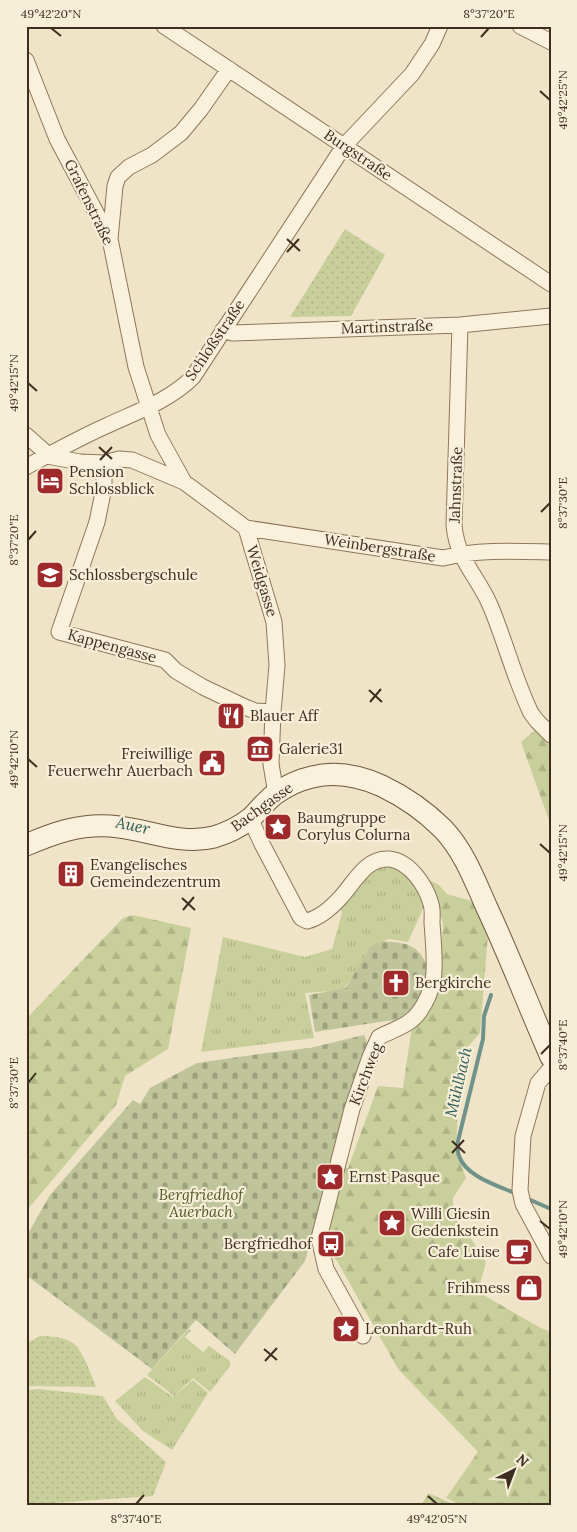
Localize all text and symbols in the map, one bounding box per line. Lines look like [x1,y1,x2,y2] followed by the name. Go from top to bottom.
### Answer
[21,6,81,21] text: 49°42'20"N
[463,6,515,21] text: 8°37'20"E
[555,70,570,130] text: 49°42'25"N
[321,125,396,184] street label: Burgstraße
[61,156,118,248] street label: Grafenstraße
[181,296,249,384] street label: Schloßstraße
[340,315,434,338] street label: Martinstraße
[6,354,21,412] text: 49°42'15"N
[445,446,466,525] street label: Jahnstraße
[69,462,154,498] place label: Pension Schlossblick
[35,466,65,496] hotel icon: Pension Schlossblick
[555,477,570,529] text: 8°37'30"E
[6,514,21,566] text: 8°37'20"E
[323,529,437,566] street label: Weinbergstraße
[243,543,282,619] street label: Weidgasse
[35,560,65,590] school or university icon: Schlossbergschule
[69,565,198,584] place label: Schlossbergschule
[66,625,159,666] street label: Kappengasse
[216,701,246,731] restaurant icon: Blauer Aff
[250,706,319,725] place label: Blauer Aff
[6,730,21,788] text: 49°42'10"N
[245,734,275,764] museum icon: Galerie31
[279,739,343,758] place label: Galerie31
[47,744,193,780] place label: Freiwillige Feuerwehr Auerbach
[197,748,227,778] public building icon: Freiwillige Feuerwehr Auerbach
[227,778,296,835] street label: Bachgasse
[297,808,411,844] place label: Baumgruppe Corylus Colurna
[113,811,153,838] water label: Auer
[263,812,293,842] place icon: Baumgruppe Corylus Colurna
[555,824,570,882] text: 49°42'15"N
[90,855,221,891] place label: Evangelisches Gemeindezentrum
[56,859,86,889] building icon: Evangelisches Gemeindezentrum
[381,968,411,998] church icon: Bergkirche
[415,973,491,992] place label: Bergkirche
[555,1019,570,1071] text: 8°37'40"E
[345,1039,386,1108] street label: Kirchweg
[440,1045,476,1119] water label: Mühlbach
[6,1057,21,1109] text: 8°37'30"E
[315,1162,345,1192] place icon: Ernst Pasque
[349,1167,440,1186] place label: Ernst Pasque
[159,1185,244,1221] park label: Bergfriedhof Auerbach
[555,1200,570,1258] text: 49°42'10"N
[411,1204,499,1240] place label: Willi Giesin Gedenkstein
[377,1208,407,1238] place icon: Willi Giesin Gedenkstein
[316,1229,346,1259] bus stop icon: Bergfriedhof
[224,1234,313,1253] place label: Bergfriedhof
[504,1237,534,1267] cafe icon: Cafe Luise
[428,1242,500,1261] place label: Cafe Luise
[514,1273,544,1303] shop icon: Frihmess
[447,1278,510,1297] place label: Frihmess
[331,1314,361,1344] place icon: Leonhardt-Ruh
[365,1319,472,1338] place label: Leonhardt-Ruh
[490,1444,540,1494] north arrow
[513,1450,533,1471] text: N
[110,1511,162,1526] text: 8°37'40"E
[407,1511,467,1526] text: 49°42'05"N

